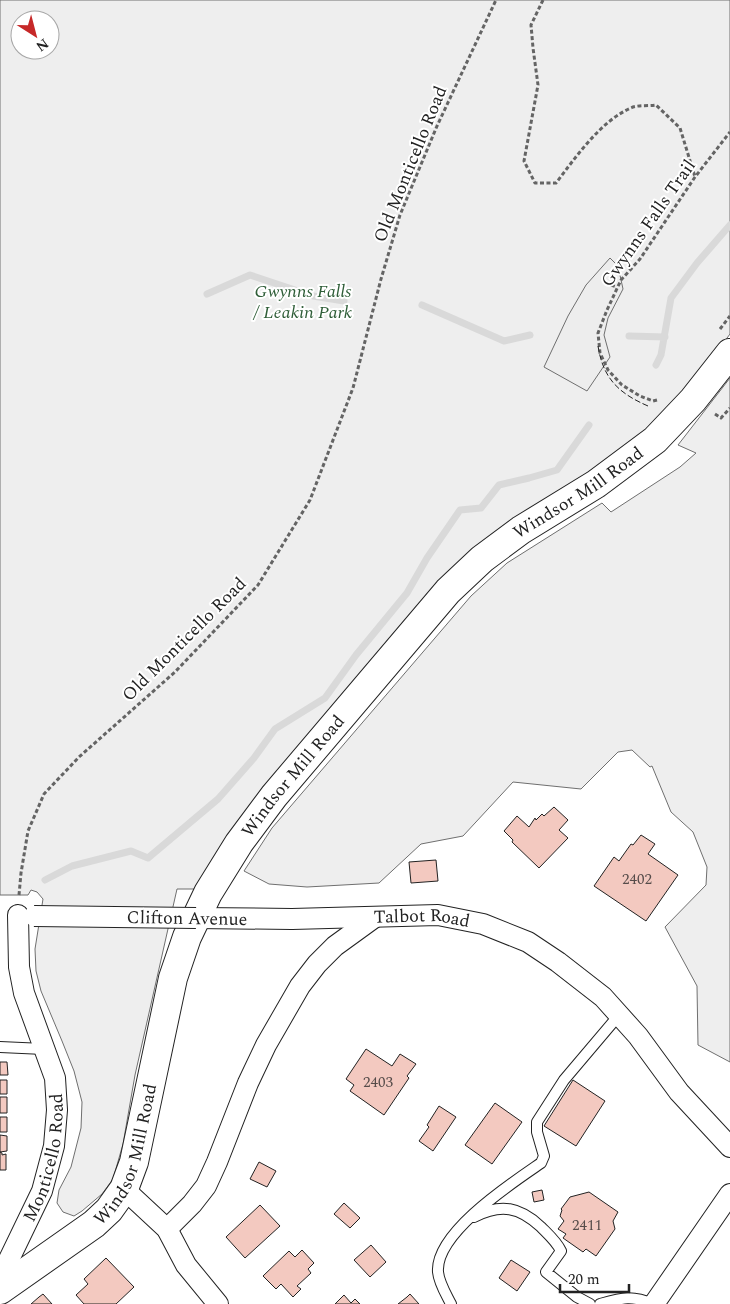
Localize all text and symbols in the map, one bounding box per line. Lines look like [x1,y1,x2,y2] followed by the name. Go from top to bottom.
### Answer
[10,10,60,60] north arrow
[32,33,53,57] text: N
[367,82,454,246] street label: Old Monticello Road
[594,154,703,293] street label: Gwynns Falls Trail
[252,278,353,326] park label: Gwynns Falls / Leakin Park
[508,440,649,546] street label: Windsor Mill Road
[116,571,253,708] street label: Old Monticello Road
[235,709,351,843] street label: Windsor Mill Road
[622,868,652,891] house number: 2402
[373,902,472,935] street label: Talbot Road
[126,904,248,933] street label: Clifton Avenue
[363,1071,393,1094] house number: 2403
[88,1081,164,1232] street label: Windsor Mill Road
[16,1092,71,1227] street label: Monticello Road
[572,1214,602,1237] house number: 2411
[560,1262,629,1294] scale bar
[568,1268,600,1291] text: 20 m

